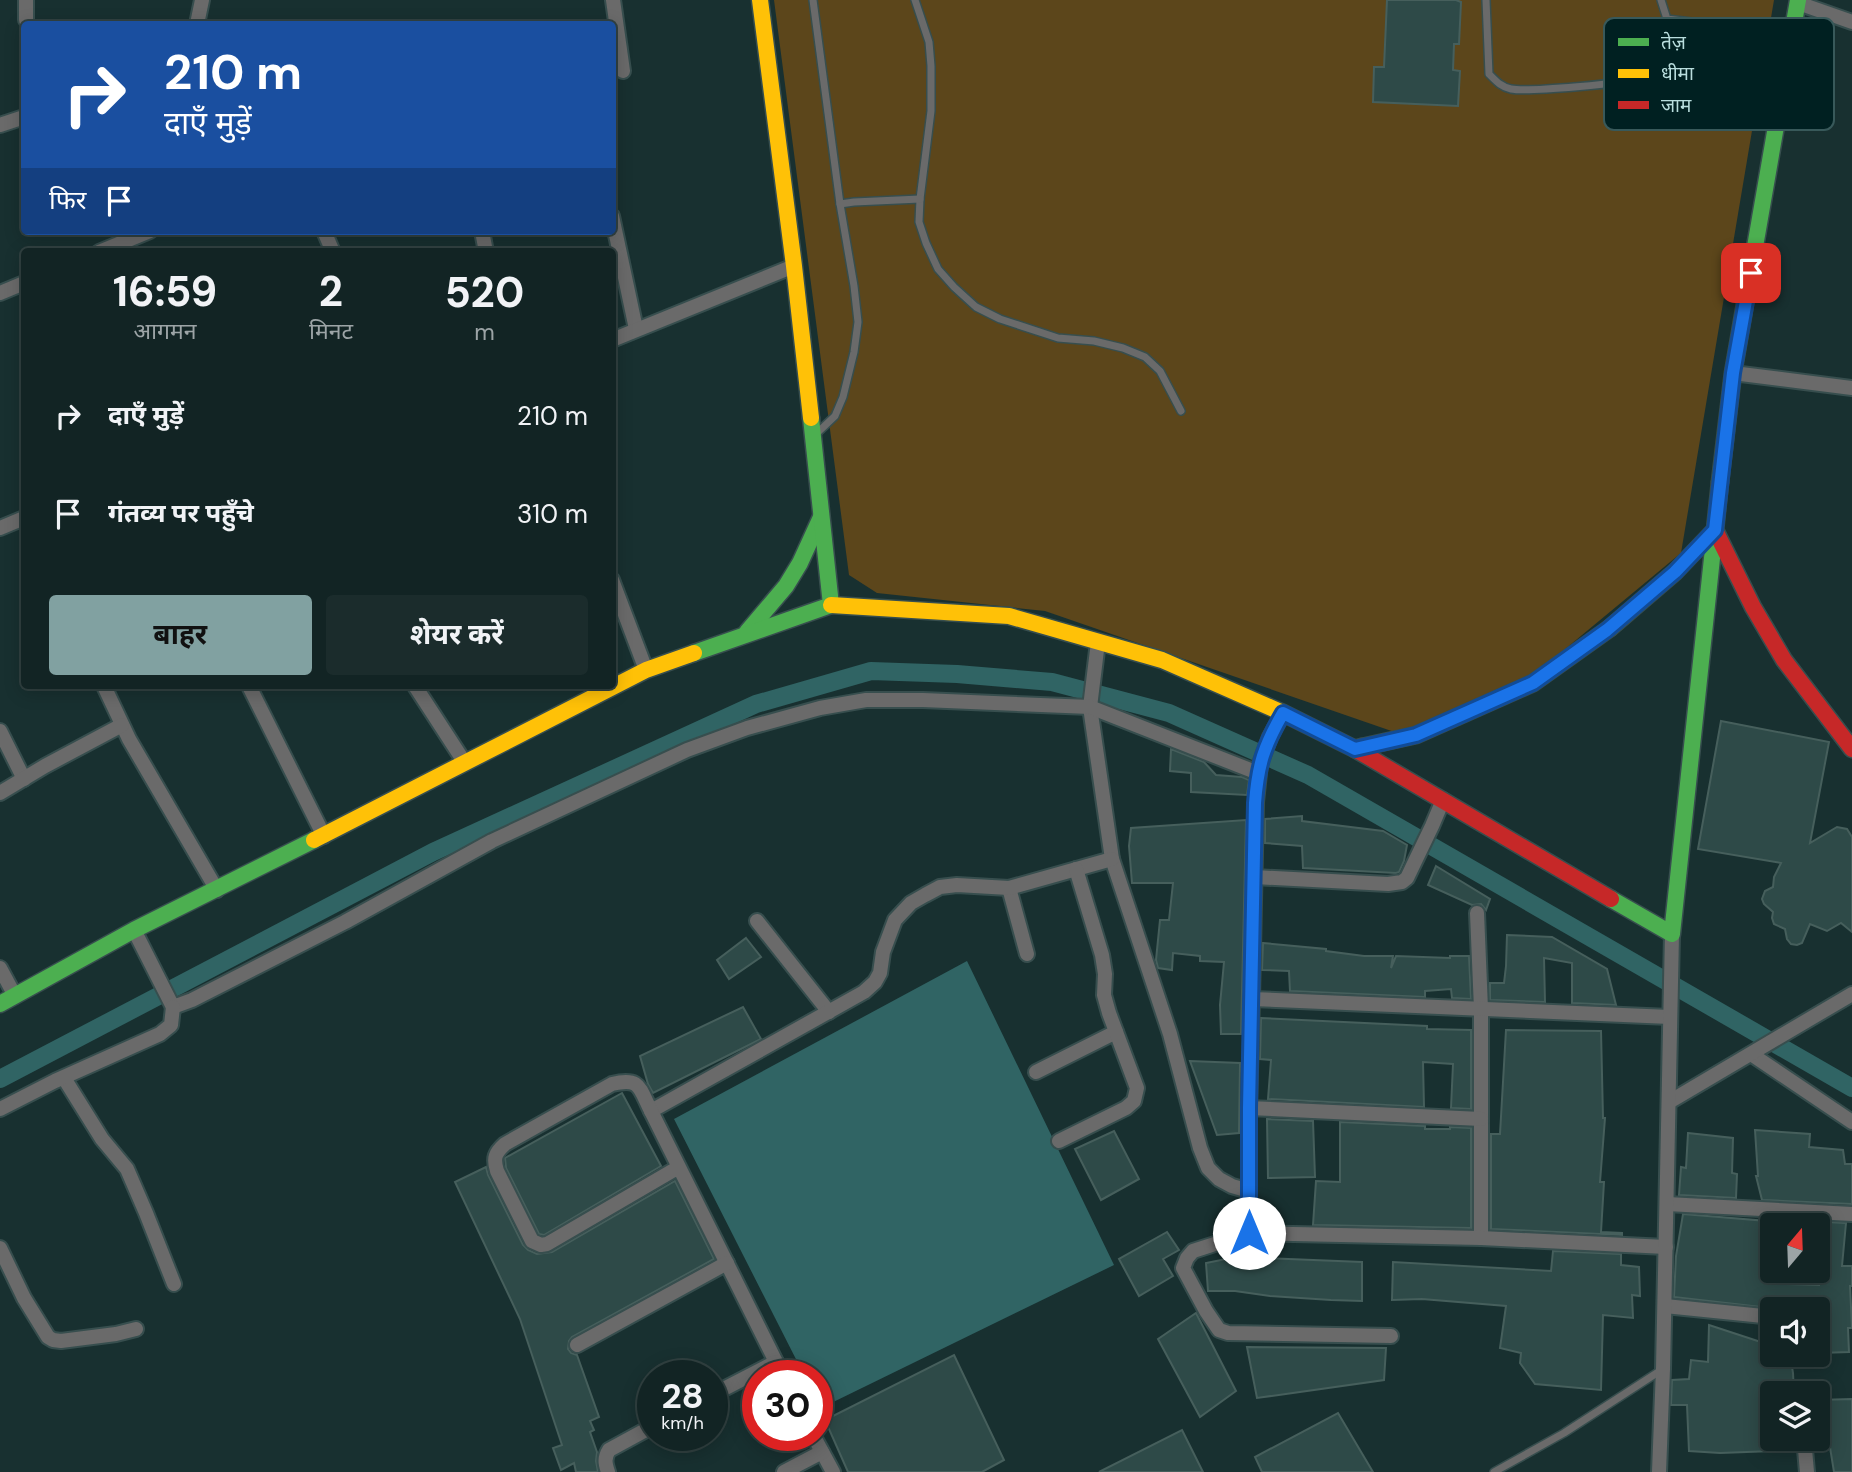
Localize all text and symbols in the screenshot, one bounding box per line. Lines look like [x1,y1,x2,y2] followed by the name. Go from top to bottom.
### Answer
[1604,18,1834,130] legend
[1661,30,1687,55] text: तेज़
[164,40,302,104] text: 210 m
[49,49,140,140] icon: right
[1661,61,1695,86] text: धीमा
[1661,93,1692,118] text: जाम
[164,102,252,144] text: दाएँ मुड़ें
[100,182,138,220] icon: arrive
[49,183,86,217] text: फिर
[1721,243,1781,303] pin
[1732,254,1770,292] icon: arrive
[113,264,217,319] text: 16:59
[319,264,343,319] text: 2
[445,265,524,320] text: 520
[133,316,196,346] text: आगमन
[309,316,353,346] text: मिनट
[474,317,495,347] text: m
[49,397,87,435] icon: right
[108,398,184,432] text: दाएँ मुड़ें
[517,399,588,433] text: 210 m
[49,495,87,533] icon: arrive
[108,496,254,530] text: गंतव्य पर पहुँचे
[517,497,588,531] text: 310 m
[49,595,312,675] button: बाहर
[326,595,588,675] button: शेयर करें
[1212,1196,1286,1270] position arrow
[1760,1213,1830,1283] north arrow
[1760,1213,1830,1451] map controls
[1760,1297,1830,1367] button: sound
[742,1360,833,1451] speed limit sign: 30
[661,1373,704,1419] text: 28
[1760,1381,1830,1451] button: layers
[661,1411,704,1435] text: km/h

